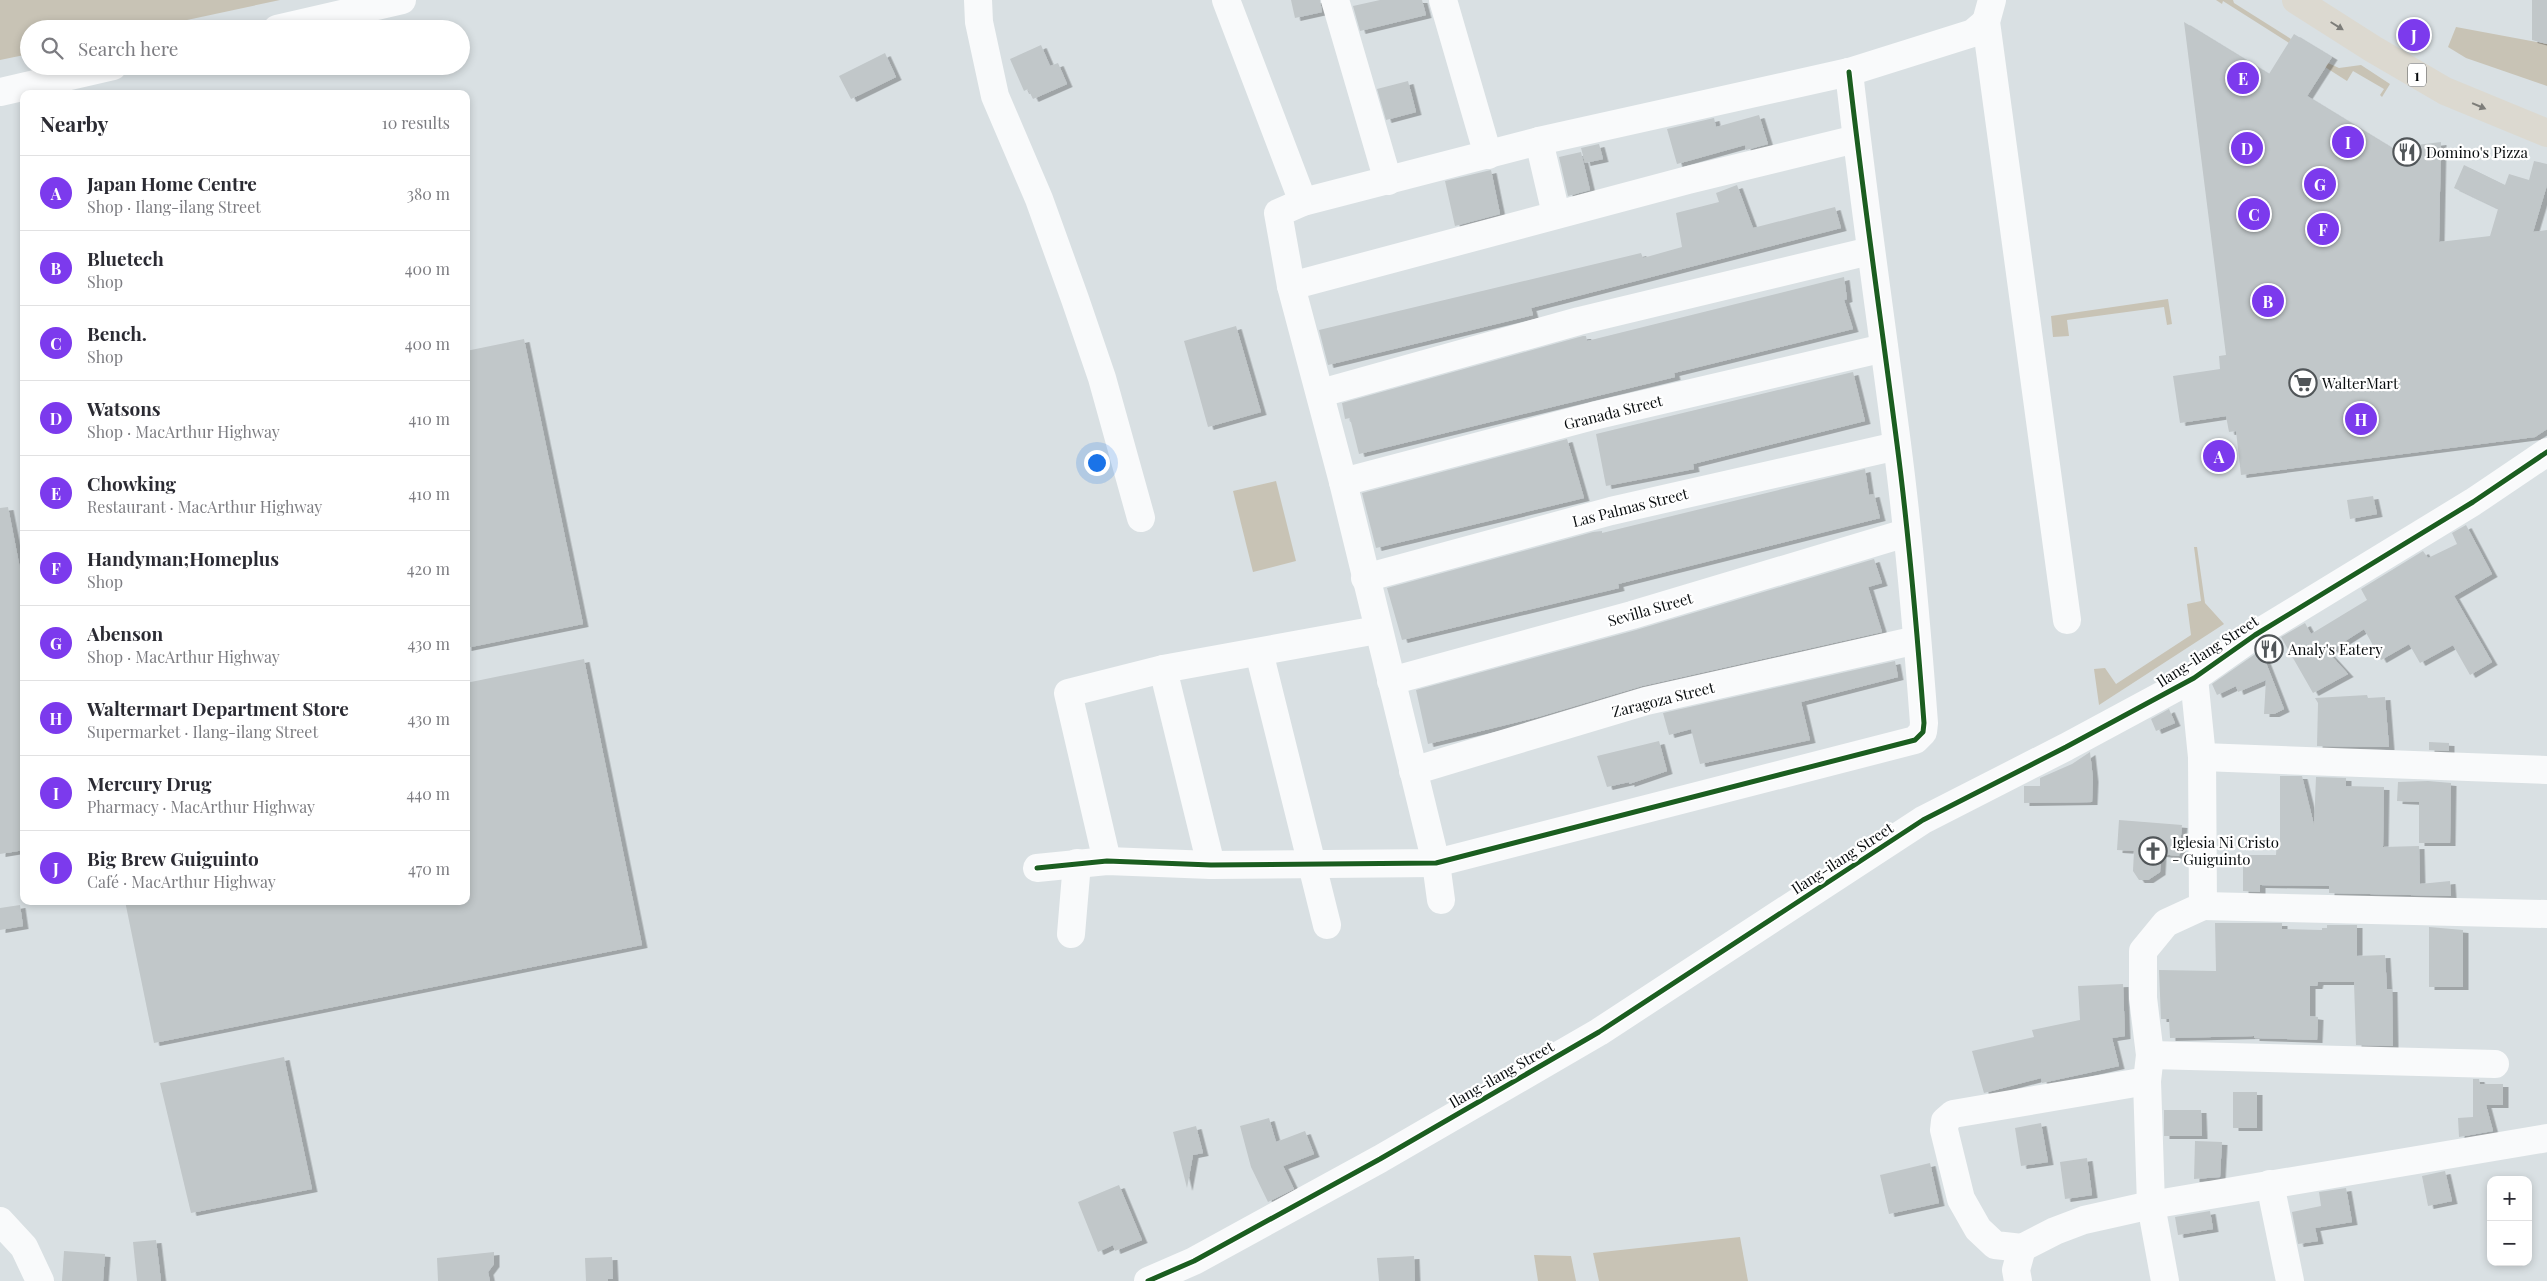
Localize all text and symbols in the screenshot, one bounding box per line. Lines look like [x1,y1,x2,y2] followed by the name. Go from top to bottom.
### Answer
[2398,16,2430,54] pin: J
[20,20,470,75] search box
[2330,22,2344,31] one-way arrow
[38,34,66,62] icon: search
[78,35,178,61] text: Search here
[2227,59,2259,97] pin: E
[2408,64,2426,86] road number: 1
[2472,102,2486,110] one-way arrow
[40,109,109,137] text: Nearby
[382,112,450,133] text: 10 results
[2332,123,2364,161] pin: I
[2231,129,2263,167] pin: D
[2392,137,2422,167] restaurant icon: Domino's Pizza
[2426,142,2528,162] place label: Domino's Pizza
[2304,165,2336,203] pin: G
[87,170,257,196] text: Japan Home Centre
[51,183,61,204] text: A
[407,183,450,204] text: 380 m
[2238,195,2270,233] pin: C
[87,196,261,217] text: Shop · Ilang-ilang Street
[2307,210,2339,248] pin: F
[87,245,164,271] text: Bluetech
[51,258,61,279] text: B
[405,258,450,279] text: 400 m
[87,271,123,292] text: Shop
[2252,282,2284,320] pin: B
[87,320,147,346] text: Bench.
[50,333,62,354] text: C
[405,333,450,354] text: 400 m
[87,346,123,367] text: Shop
[2288,368,2318,398] supermarket icon: WalterMart
[2321,373,2399,393] place label: WalterMart
[1562,390,1665,434] street label: Granada Street
[87,395,161,421] text: Watsons
[2345,400,2377,438] pin: H
[50,408,62,429] text: D
[408,408,450,429] text: 410 m
[87,421,280,442] text: Shop · MacArthur Highway
[2203,437,2235,475] pin: A
[1084,450,1110,476] your location
[87,470,176,496] text: Chowking
[51,483,61,504] text: E
[408,483,450,504] text: 410 m
[1570,483,1691,531] street label: Las Palmas Street
[87,496,322,517] text: Restaurant · MacArthur Highway
[87,545,279,571] text: Handyman;Homeplus
[51,558,61,579] text: F
[407,558,450,579] text: 420 m
[87,571,123,592] text: Shop
[1605,587,1695,631] street label: Sevilla Street
[2152,610,2262,691] street label: Ilang-ilang Street
[87,620,163,646] text: Abenson
[50,633,62,654] text: G
[407,633,450,654] text: 430 m
[2254,634,2284,664] restaurant icon: Analy's Eatery
[2287,639,2383,659] place label: Analy's Eatery
[87,646,280,667] text: Shop · MacArthur Highway
[1610,676,1717,721] street label: Zaragoza Street
[87,695,349,721] text: Waltermart Department Store
[50,708,62,729] text: H
[407,708,450,729] text: 430 m
[87,721,318,742] text: Supermarket · Ilang-ilang Street
[87,770,212,796] text: Mercury Drug
[53,783,59,804] text: I
[406,783,450,804] text: 440 m
[87,796,315,817] text: Pharmacy · MacArthur Highway
[1787,817,1897,898] street label: Ilang-ilang Street
[2172,832,2279,869] place label: Iglesia Ni Cristo - Guiguinto
[2138,836,2168,866] church icon: Iglesia Ni Cristo - Guiguinto
[87,845,259,871] text: Big Brew Guiguinto
[53,858,59,879] text: J
[408,858,450,879] text: 470 m
[87,871,276,892] text: Café · MacArthur Highway
[1445,1036,1558,1112] street label: Ilang-ilang Street
[2487,1176,2532,1266] map controls
[2487,1176,2532,1221] button: +
[2487,1221,2532,1266] button: −

